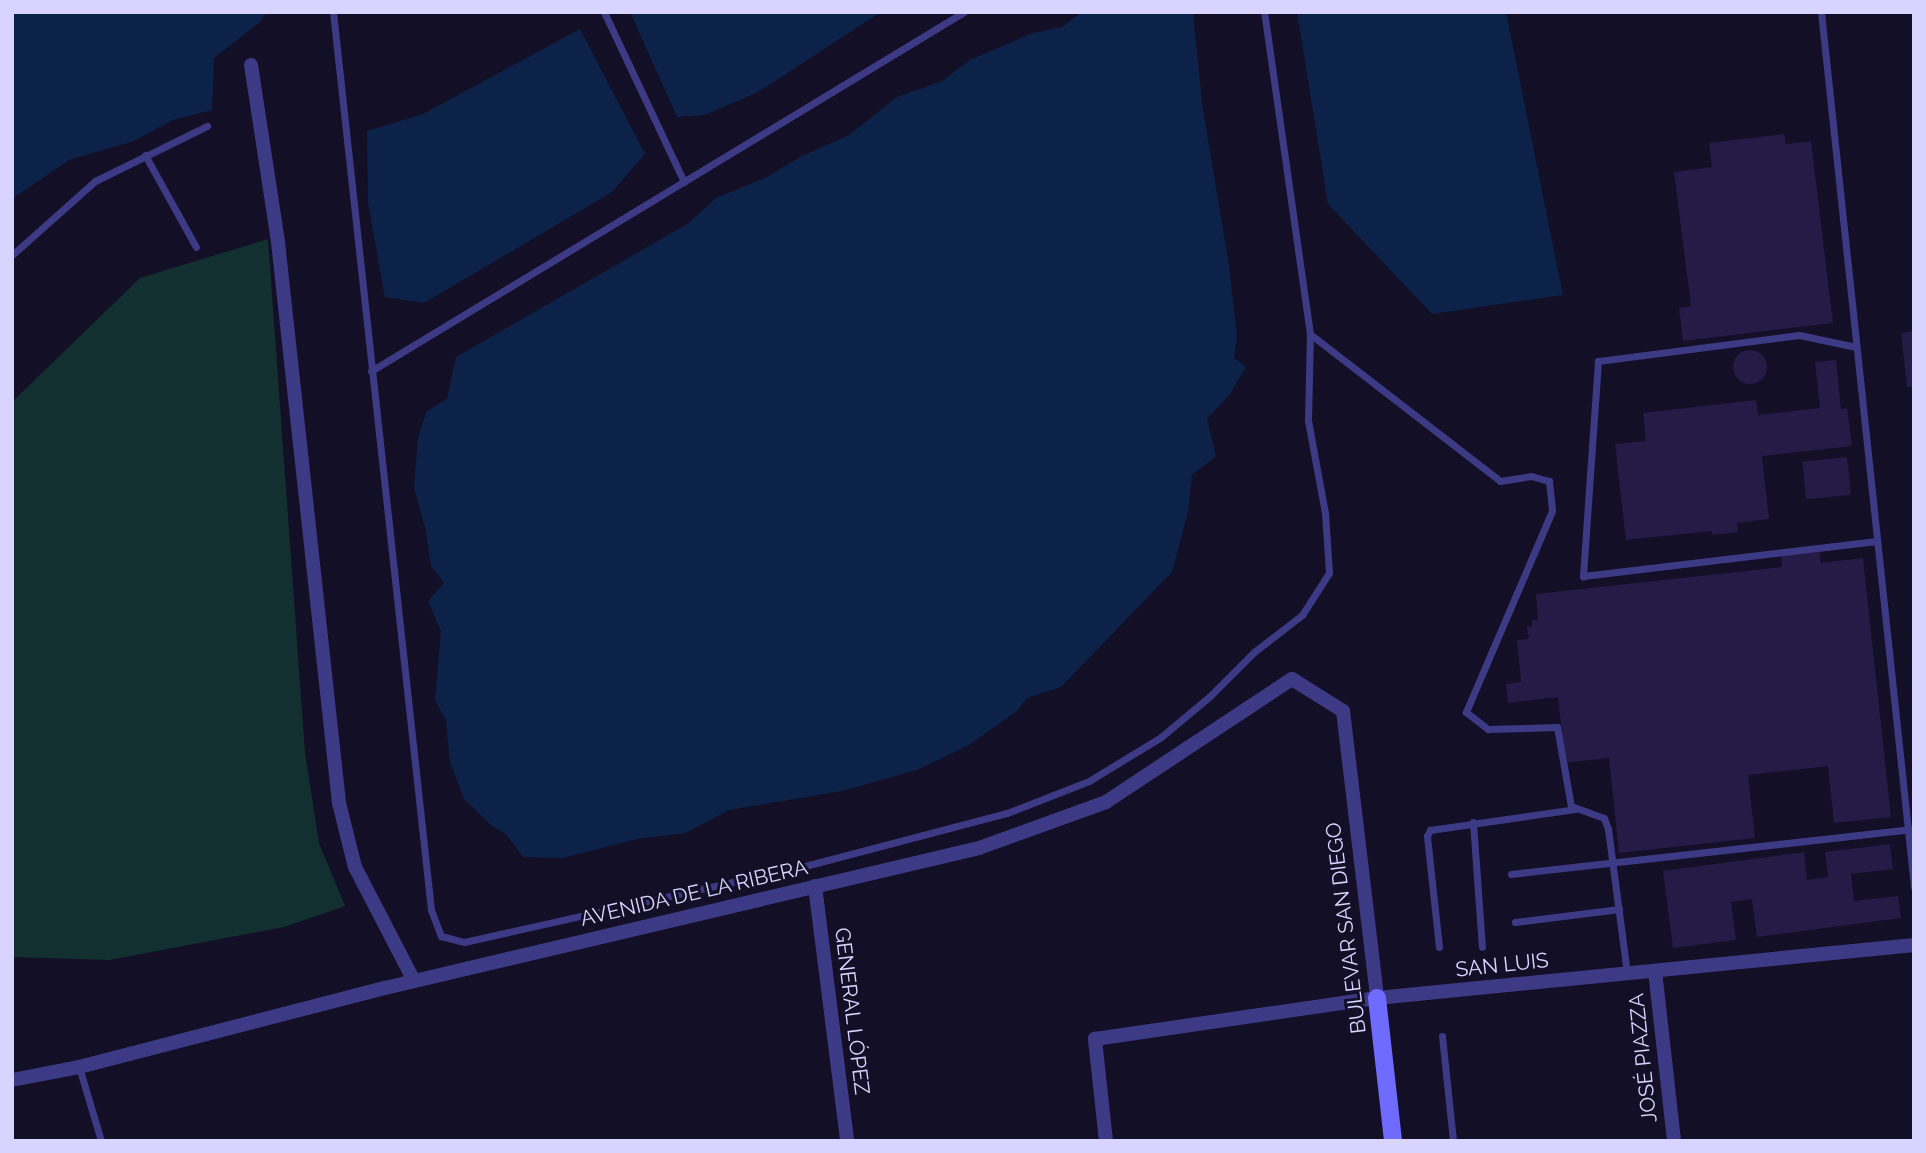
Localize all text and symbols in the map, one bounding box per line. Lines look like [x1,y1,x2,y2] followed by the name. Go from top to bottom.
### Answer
[1321,821,1371,1035] street label: BULEVAR SAN DIEGO
[577,854,811,932] street label: AVENIDA DE LA RIBERA
[829,926,875,1096] street label: GENERAL LÓPEZ
[1454,948,1550,982] street label: SAN LUIS
[1624,992,1662,1124] street label: JOSÉ PIAZZA

